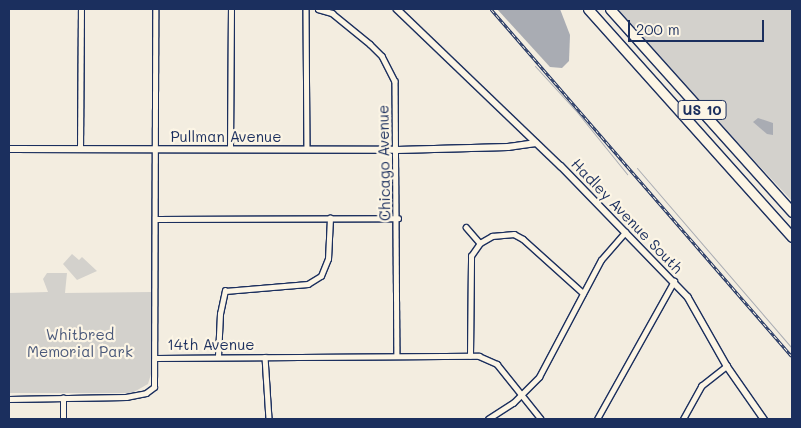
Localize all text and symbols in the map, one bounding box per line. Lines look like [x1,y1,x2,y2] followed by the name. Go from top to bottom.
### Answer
[631,10,767,42] scale bar
[636,19,680,39] text: 200 m
[677,98,727,122] road number: US 10
[374,105,394,221] street label: Chicago Avenue
[170,128,282,146] street label: Pullman Avenue
[568,155,686,277] street label: Hadley Avenue South
[27,325,133,360] park label: Whitbred Memorial Park
[167,336,255,354] street label: 14th Avenue

